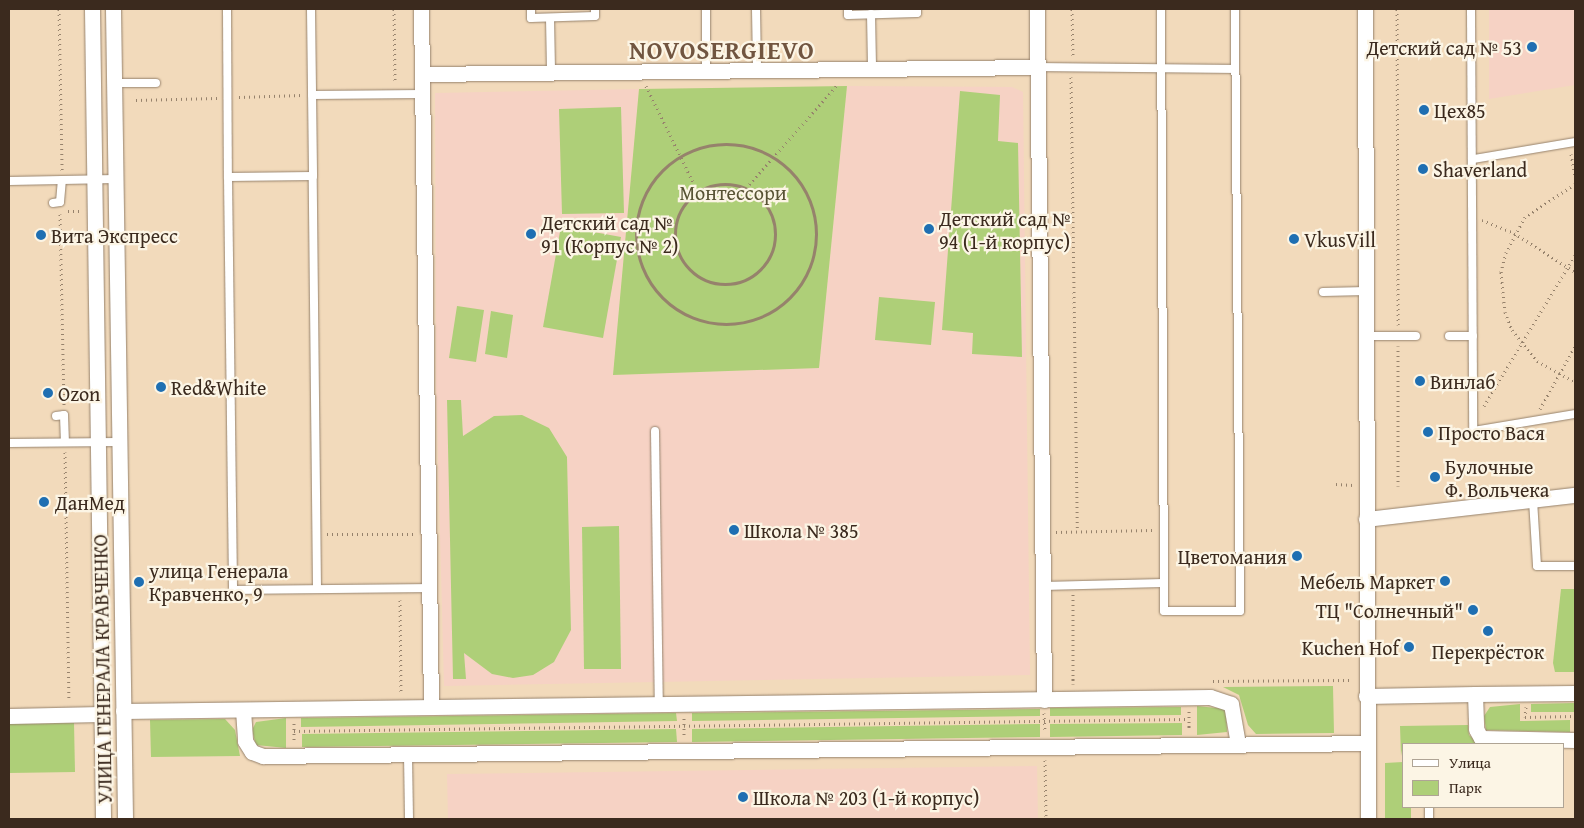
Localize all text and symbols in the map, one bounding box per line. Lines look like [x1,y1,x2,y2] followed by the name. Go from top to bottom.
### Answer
[628,35,816,65] district label: NOVOSERGIEVO
[1366,35,1522,59] place label: Детский сад № 53
[1526,41,1538,53] marker: Детский сад № 53
[1434,98,1486,122] place label: Цех85
[1418,104,1430,116] marker: Цех85
[1433,157,1527,181] place label: Shaverland
[1417,163,1429,175] marker: Shaverland
[679,180,787,204] park label: Монтессори
[939,206,1071,253] place label: Детский сад № 94 (1-й корпус)
[541,210,678,257] place label: Детский сад № 91 (Корпус № 2)
[51,223,178,247] place label: Вита Экспресс
[923,223,935,235] marker: Детский сад № 94 (1-й корпус)
[1304,227,1376,251] place label: VkusVill
[525,228,537,240] marker: Детский сад № 91 (Корпус № 2)
[35,229,47,241] marker: Вита Экспресс
[1288,233,1300,245] marker: VkusVill
[1430,369,1496,393] place label: Винлаб
[171,375,266,399] place label: Red&White
[1414,375,1426,387] marker: Винлаб
[58,381,100,405] place label: Ozon
[155,381,167,393] marker: Red&White
[42,387,54,399] marker: Ozon
[1438,420,1545,444] place label: Просто Вася
[1422,426,1434,438] marker: Просто Вася
[1445,454,1549,501] place label: Булочные Ф. Вольчека
[1429,471,1441,483] marker: Булочные Ф. Вольчека
[55,490,125,514] place label: ДанМед
[37,495,51,509] marker: ДанМед
[744,518,859,542] place label: Школа № 385
[728,524,740,536] marker: Школа № 385
[88,534,116,804] street label: УЛИЦА ГЕНЕРАЛА КРАВЧЕНКО
[1178,544,1287,568] place label: Цветомания
[1291,550,1303,562] marker: Цветомания
[149,558,288,605] place label: улица Генерала Кравченко, 9
[1300,569,1435,593] place label: Мебель Маркет
[1439,575,1451,587] marker: Мебель Маркет
[133,576,145,588] marker: улица Генерала Кравченко, 9
[1316,598,1463,622] place label: ТЦ "Солнечный"
[1467,604,1479,616] marker: ТЦ "Солнечный"
[1482,625,1494,637] marker: Перекрёсток
[1302,635,1399,659] place label: Kuchen Hof
[1432,639,1544,663] place label: Перекрёсток
[1403,641,1415,653] marker: Kuchen Hof
[1402,743,1564,808] legend
[1449,752,1491,773] text: Улица
[1449,777,1482,798] text: Парк
[753,785,979,809] place label: Школа № 203 (1-й корпус)
[737,791,749,803] marker: Школа № 203 (1-й корпус)

